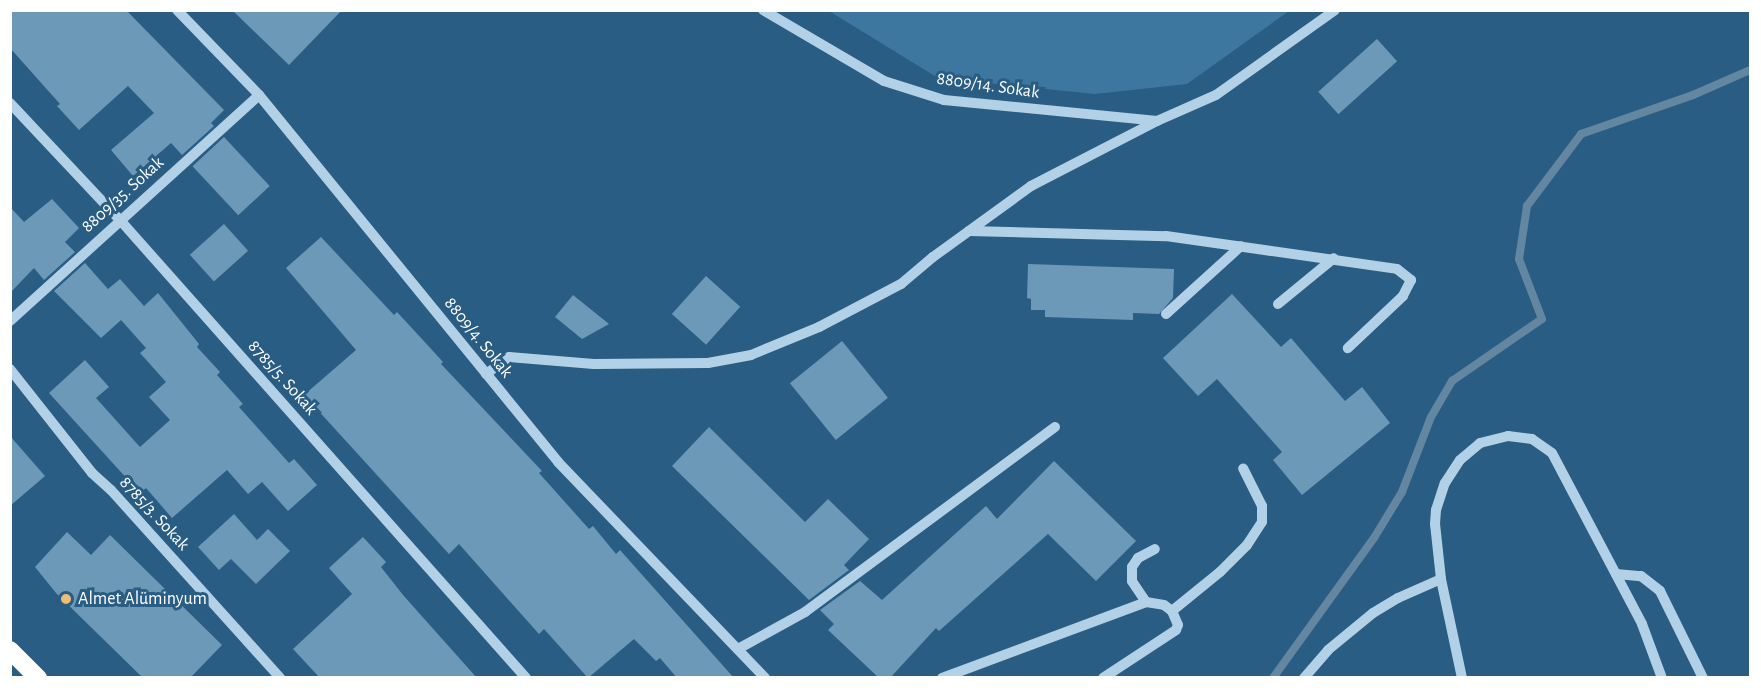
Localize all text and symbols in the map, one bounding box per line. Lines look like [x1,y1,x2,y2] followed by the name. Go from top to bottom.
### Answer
[935,68,1041,104] street label: 8809/14. Sokak
[77,152,169,238] street label: 8809/35. Sokak
[439,293,517,383] street label: 8809/4. Sokak
[243,336,321,420] street label: 8785/5. Sokak
[114,473,194,555] street label: 8785/3. Sokak
[78,588,207,610] place label: Almet Alüminyum
[59,592,73,606] marker: Almet Alüminyum

